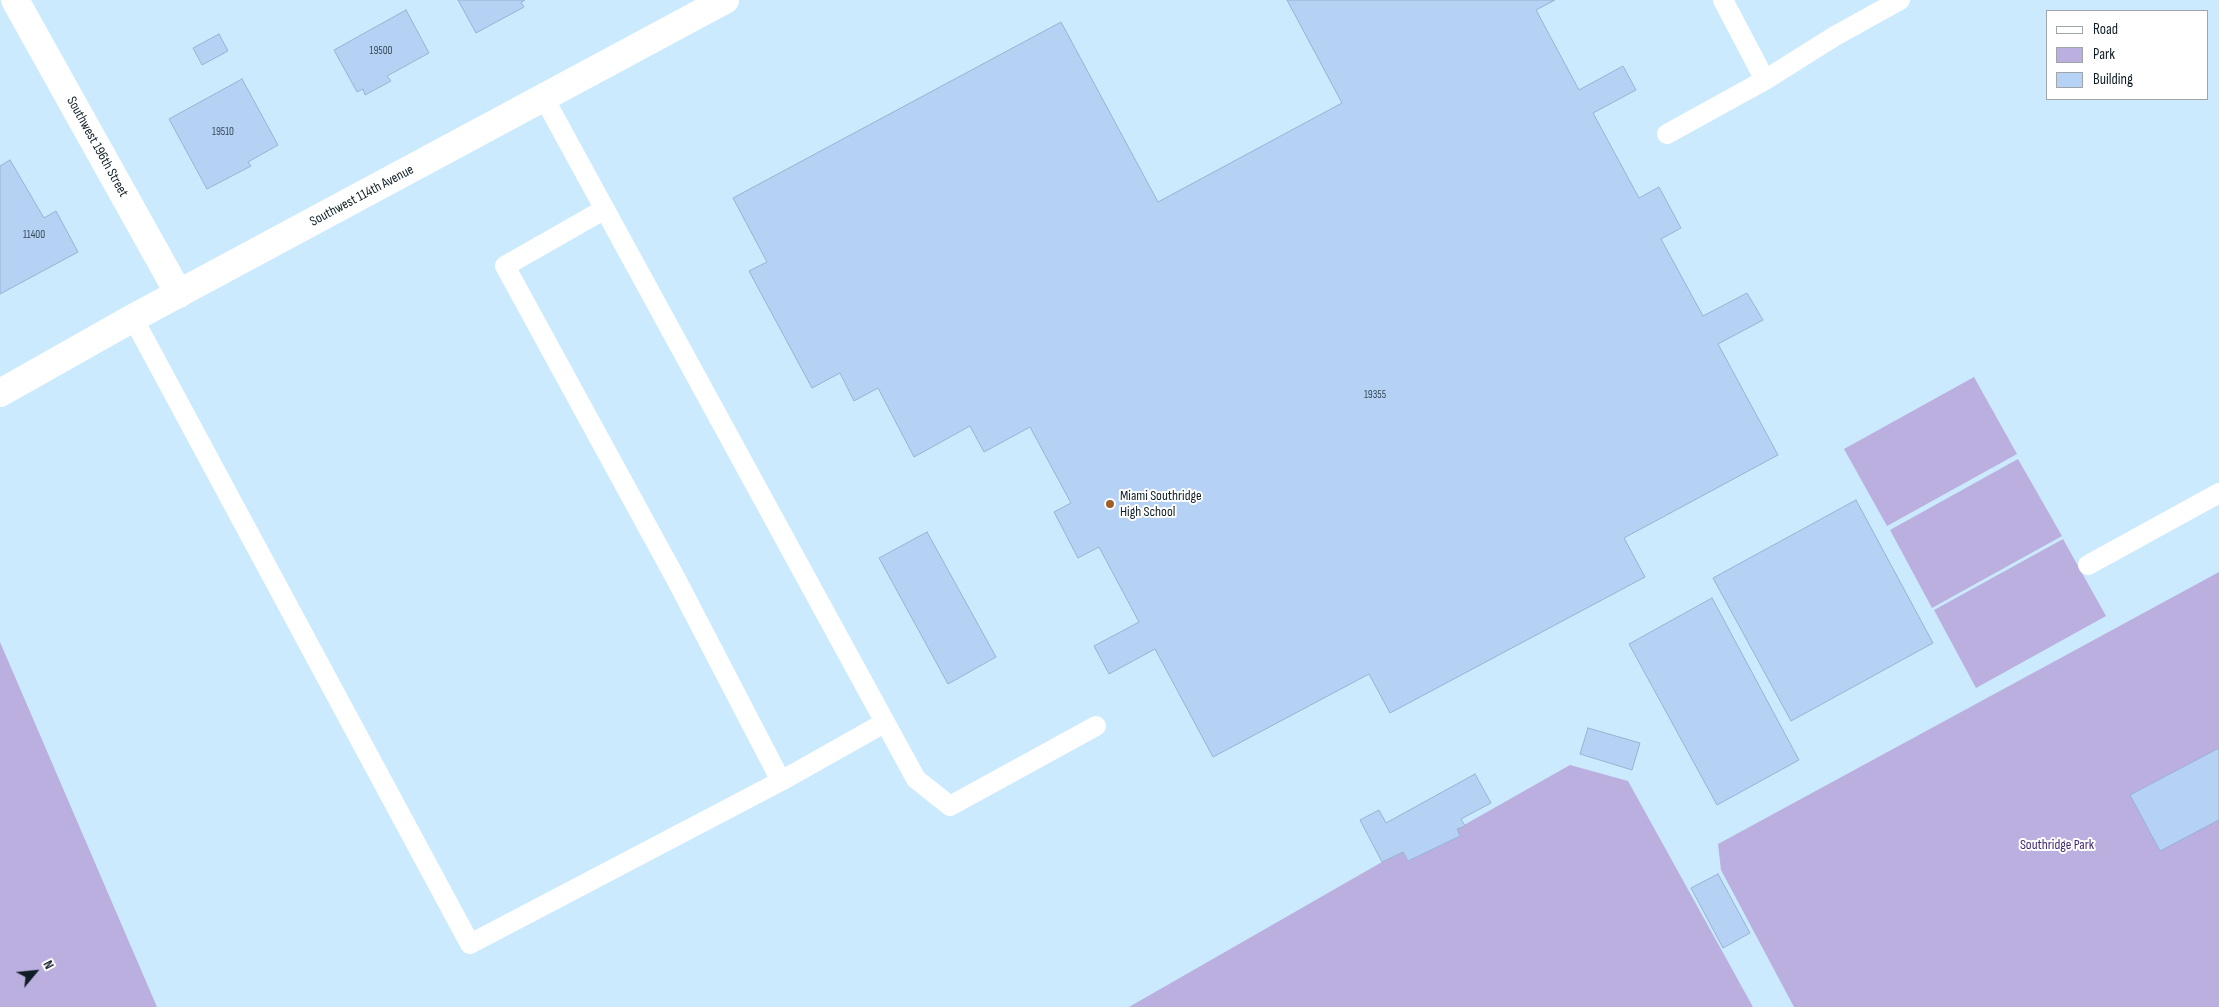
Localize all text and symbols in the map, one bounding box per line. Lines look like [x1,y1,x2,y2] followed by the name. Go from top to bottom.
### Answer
[2046,10,2209,100] legend
[2093,20,2118,39] text: Road
[370,44,392,58] house number: 19500
[2093,45,2115,64] text: Park
[2093,70,2133,89] text: Building
[62,94,132,200] street label: Southwest 196th Street
[212,125,234,139] house number: 19510
[307,162,417,230] street label: Southwest 114th Avenue
[23,228,45,242] house number: 11400
[1364,388,1386,402] house number: 19355
[1120,488,1202,520] place label: Miami Southridge High School
[1104,498,1116,510] marker: Miami Southridge High School
[2020,837,2094,853] park label: Southridge Park
[10,947,60,997] north arrow
[39,957,58,972] text: N

